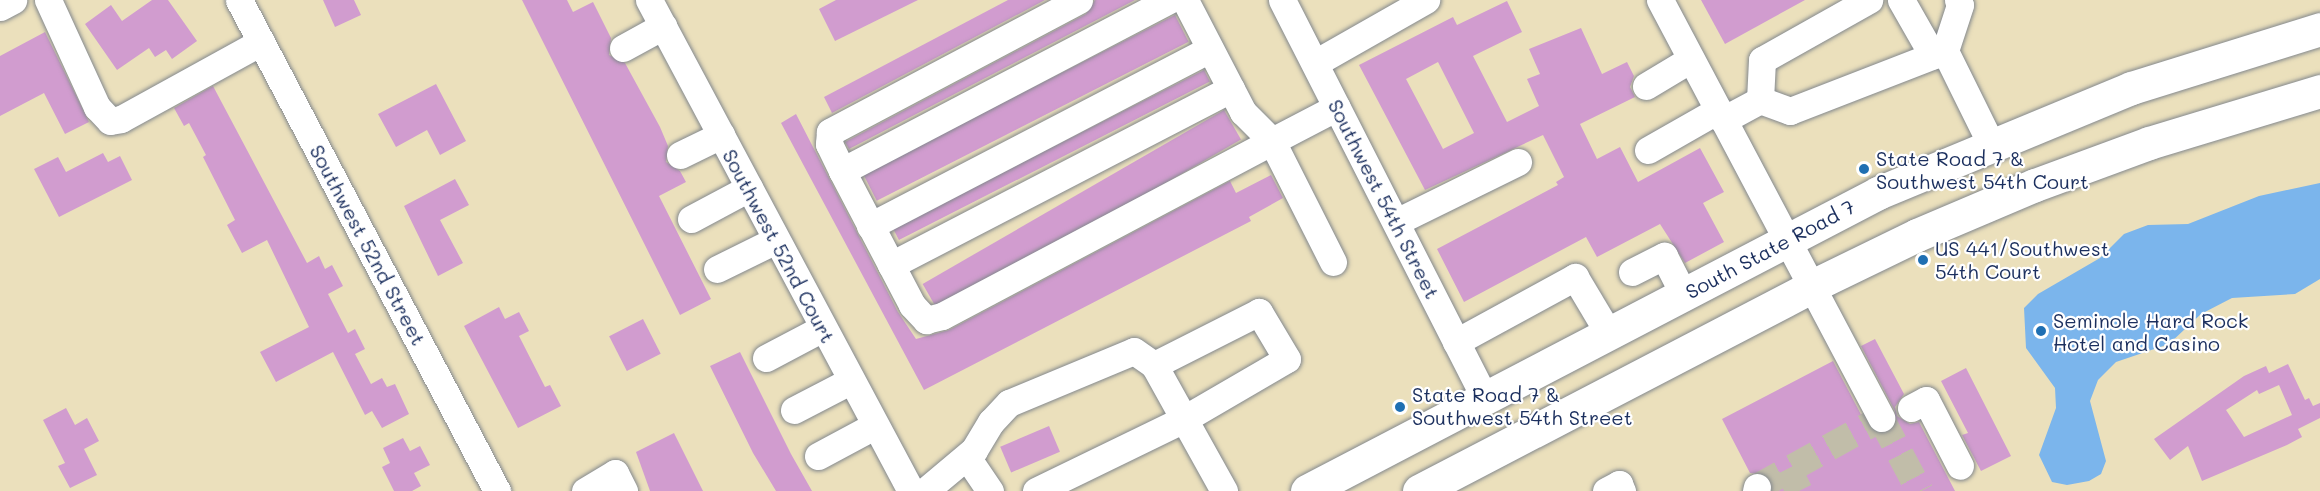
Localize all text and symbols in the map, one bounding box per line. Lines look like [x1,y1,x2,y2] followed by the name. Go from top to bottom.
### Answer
[1323,95,1445,303] street label: Southwest 54th Street
[305,141,431,349] street label: Southwest 52nd Street
[718,145,840,347] street label: Southwest 52nd Court
[1876,146,2089,193] place label: State Road 7 & Southwest 54th Court
[1857,162,1871,176] marker: State Road 7 & Southwest 54th Court
[1681,194,1859,304] street label: South State Road 7
[1935,237,2109,284] place label: US 441/Southwest 54th Court
[1916,253,1930,267] marker: US 441/Southwest 54th Court
[2053,308,2248,355] place label: Seminole Hard Rock Hotel and Casino
[2034,324,2048,338] marker: Seminole Hard Rock Hotel and Casino
[1412,383,1632,430] place label: State Road 7 & Southwest 54th Street
[1393,400,1407,414] marker: State Road 7 & Southwest 54th Street

